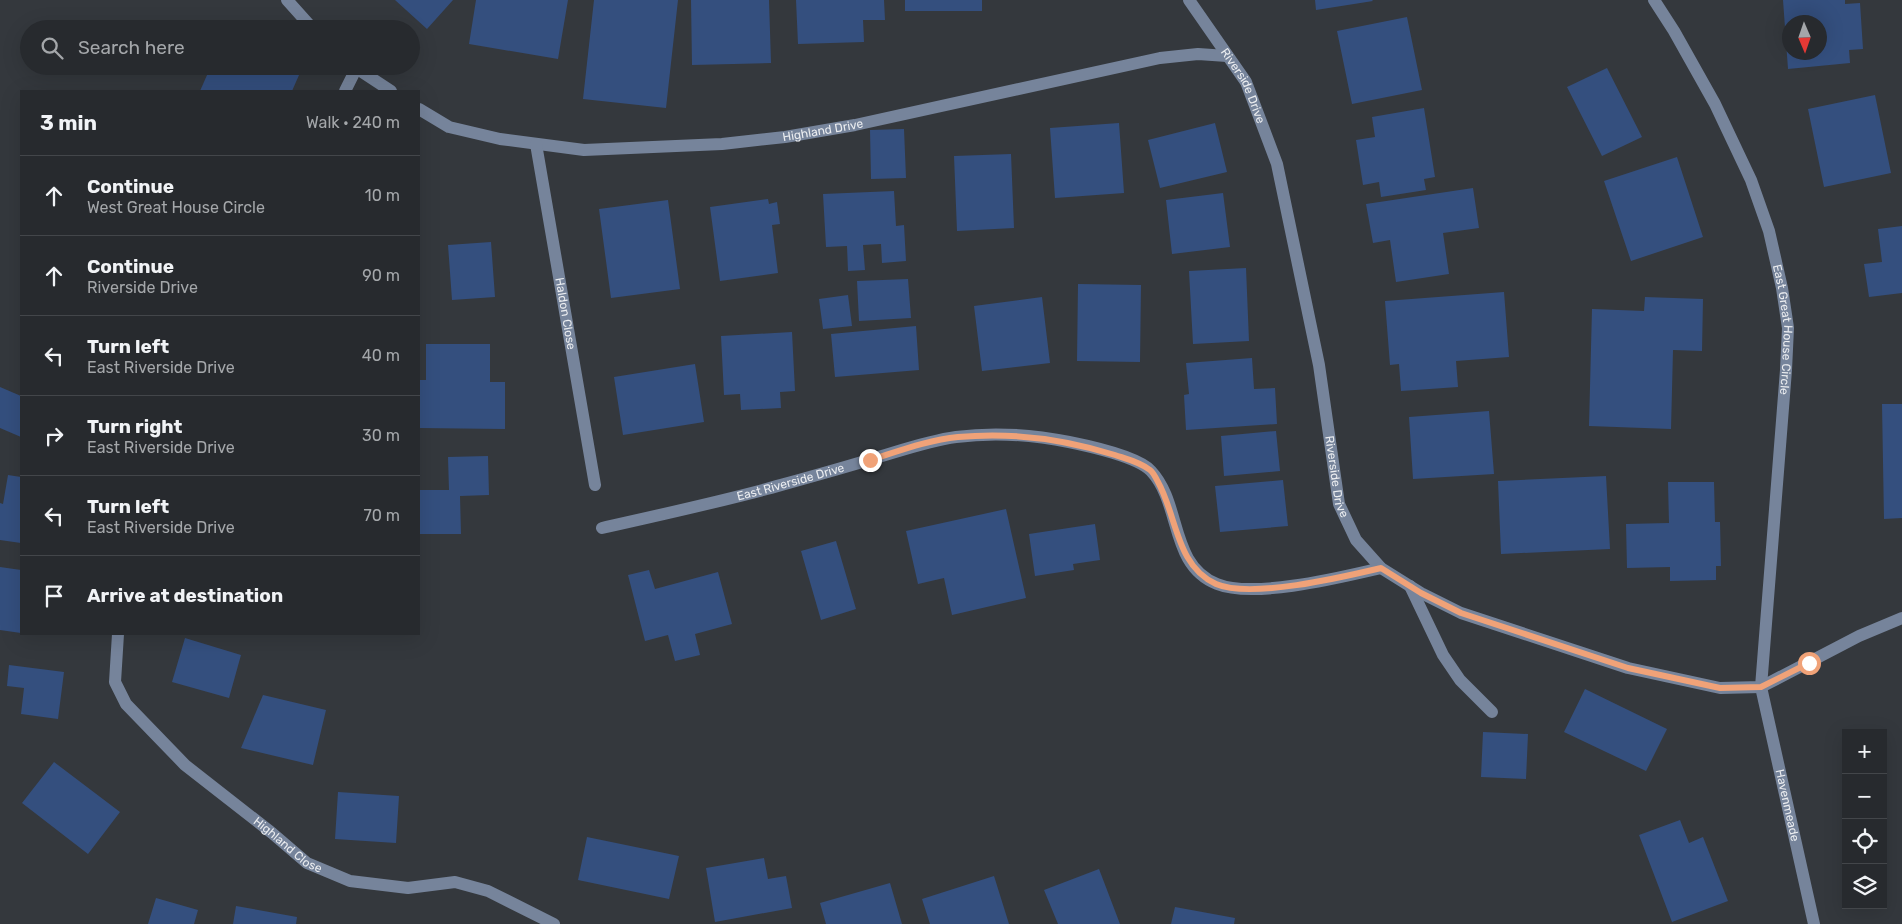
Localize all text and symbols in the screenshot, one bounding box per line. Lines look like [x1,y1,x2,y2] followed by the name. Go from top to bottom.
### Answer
[1782,15,1827,60] north arrow
[20,20,420,75] search box
[38,34,66,62] icon: search
[78,36,185,59] text: Search here
[1218,46,1268,126] street label: Riverside Drive
[40,110,97,135] text: 3 min
[306,113,400,132] text: Walk · 240 m
[781,116,865,144] street label: Highland Drive
[87,175,174,198] text: Continue
[40,182,68,210] icon: ahead
[365,186,400,205] text: 10 m
[87,198,265,217] text: West Great House Circle
[87,255,174,278] text: Continue
[40,262,68,290] icon: ahead
[1770,263,1795,396] street label: East Great House Circle
[362,266,400,285] text: 90 m
[552,276,578,351] street label: Haldon Close
[87,278,198,297] text: Riverside Drive
[87,335,169,358] text: Turn left
[40,342,68,370] icon: left
[362,346,400,365] text: 40 m
[87,358,235,377] text: East Riverside Drive
[87,415,182,438] text: Turn right
[40,422,68,450] icon: right
[362,426,400,445] text: 30 m
[1322,435,1352,520] street label: Riverside Drive
[87,438,235,457] text: East Riverside Drive
[859,449,882,472] route end
[735,461,846,503] street label: East Riverside Drive
[87,495,169,518] text: Turn left
[40,502,68,530] icon: left
[363,506,400,525] text: 70 m
[87,518,235,537] text: East Riverside Drive
[40,582,68,610] icon: arrive
[87,584,283,607] text: Arrive at destination
[1798,652,1821,675] route start
[1842,729,1887,909] map controls
[1842,729,1887,774] button: +
[1773,768,1802,843] street label: Havenmeade
[1842,774,1887,819] button: −
[251,814,324,876] street label: Highland Close
[1842,819,1887,864] button: locate
[1842,864,1887,909] button: layers

